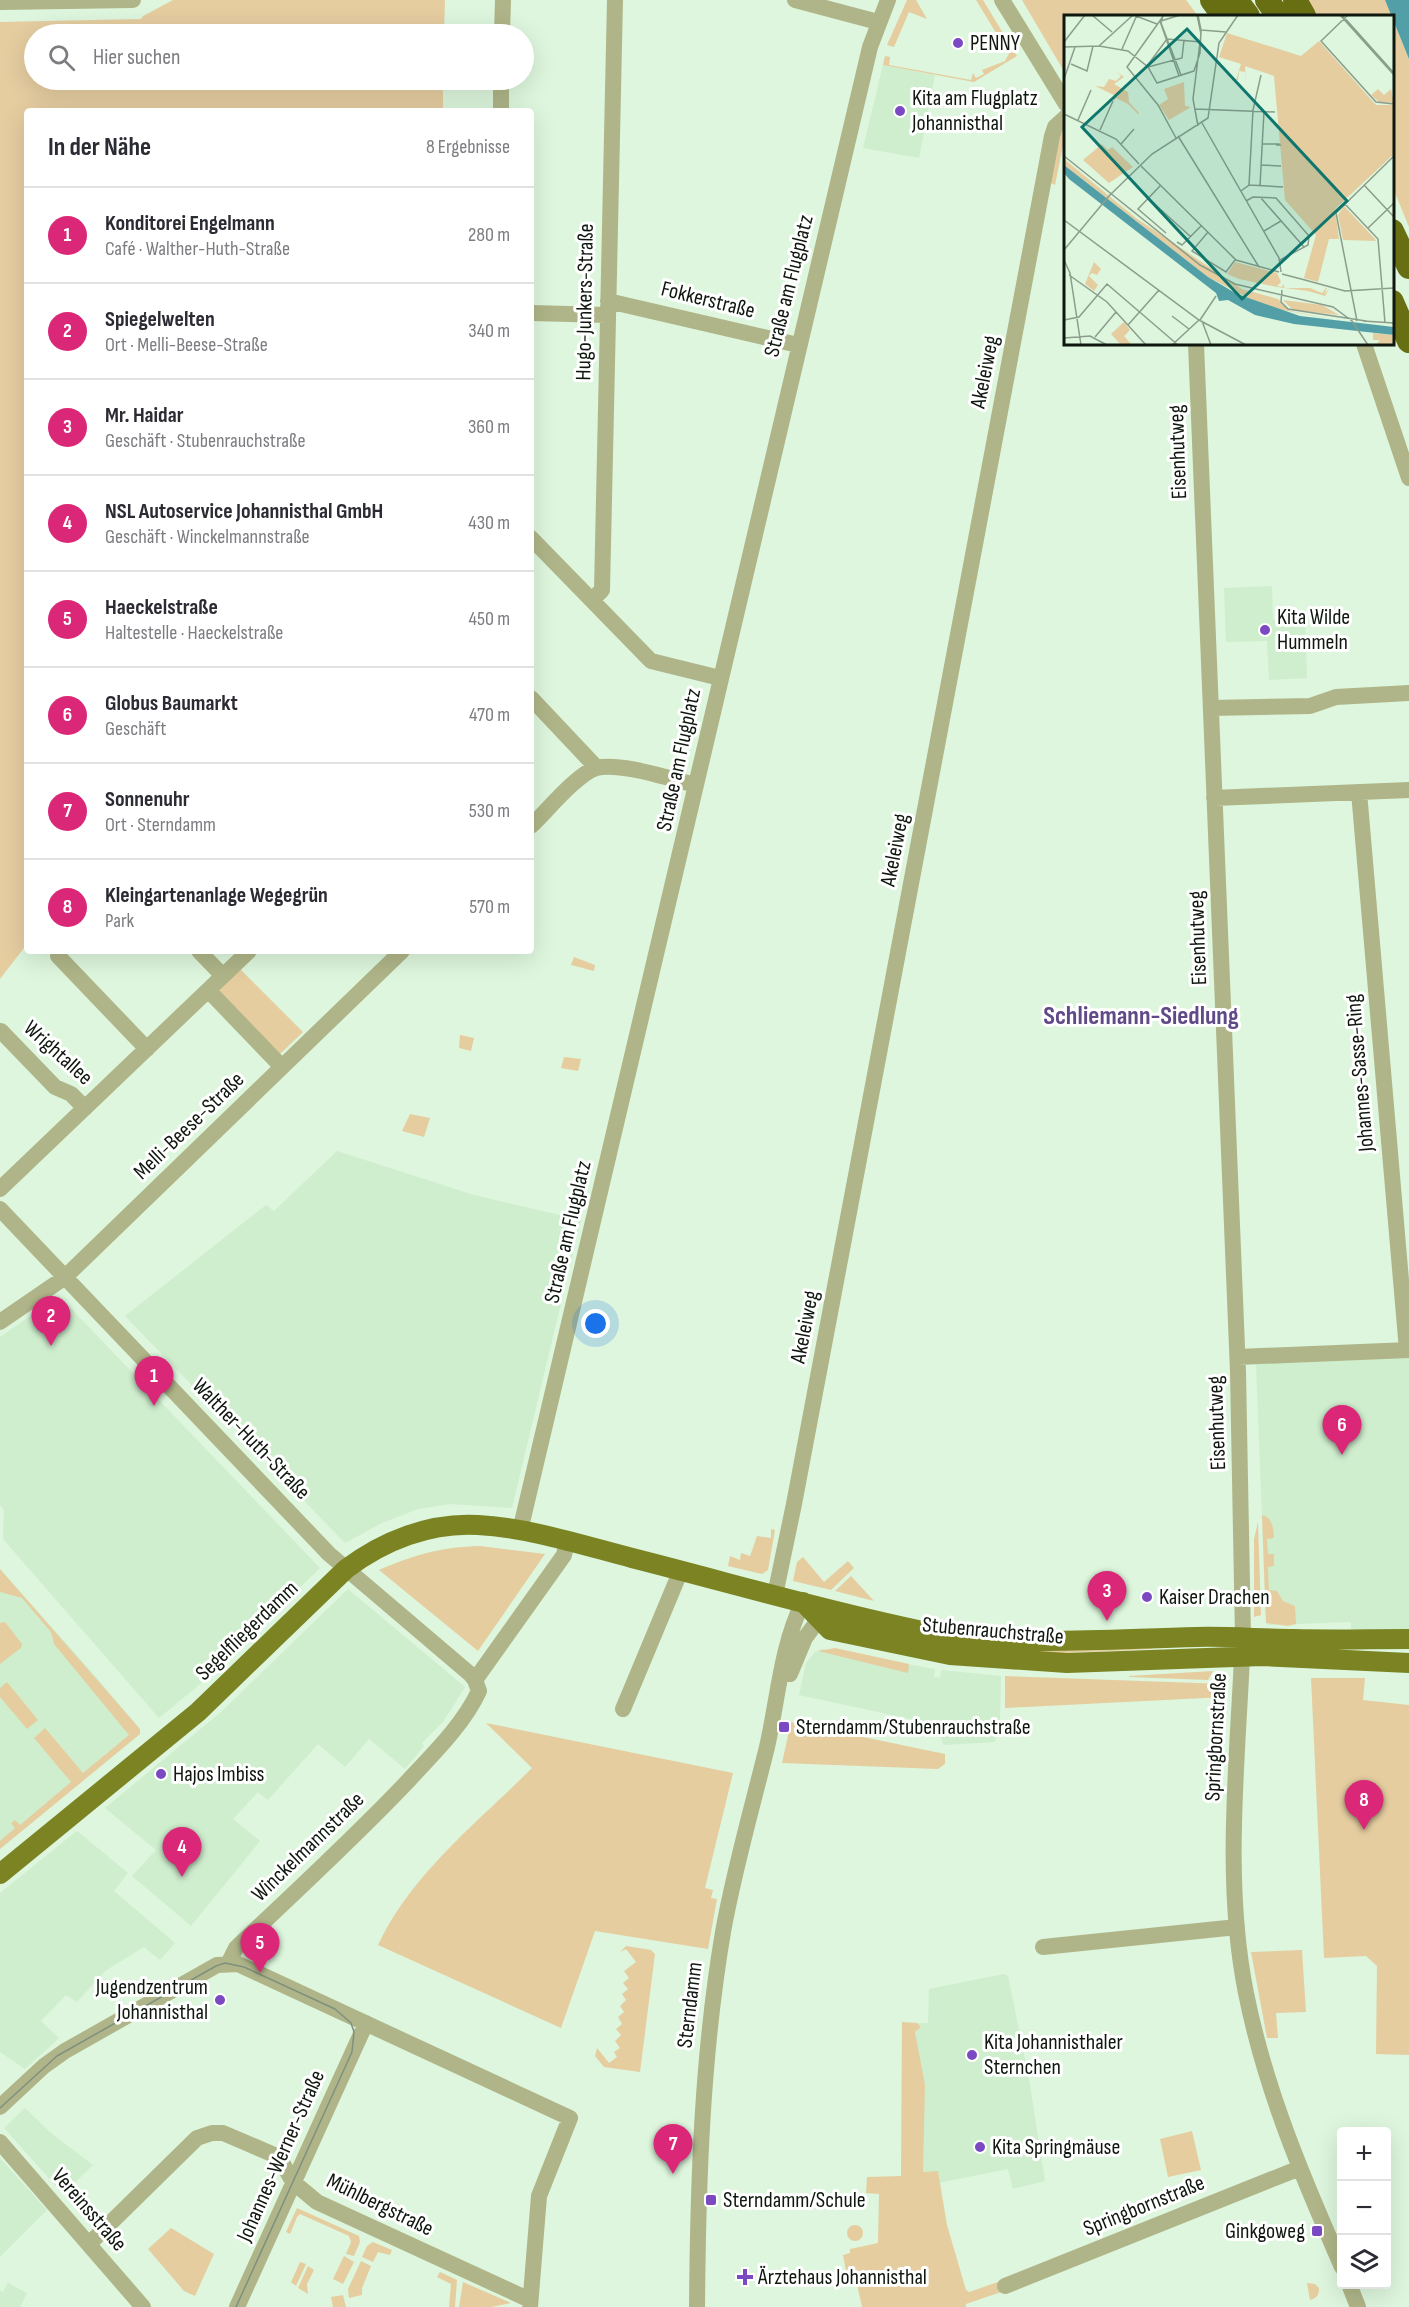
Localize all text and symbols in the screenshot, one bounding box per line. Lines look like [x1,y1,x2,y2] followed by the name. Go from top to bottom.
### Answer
[1064,15,1394,345] inset map
[24,24,534,90] search box
[970,30,1020,57] place label: PENNY
[951,36,965,50] marker: PENNY
[45,41,78,74] icon: search
[93,44,181,71] text: Hier suchen
[911,85,1038,137] place label: Kita am Flugplatz Johannisthal
[893,104,907,118] marker: Kita am Flugplatz Johannisthal
[48,132,151,163] text: In der Nähe
[426,135,510,159] text: 8 Ergebnisse
[105,210,275,237] text: Konditorei Engelmann
[758,212,820,360] street label: Straße am Flugplatz
[64,223,71,247] text: 1
[468,223,510,247] text: 280 m
[570,223,600,381] street label: Hugo-Junkers-Straße
[105,237,290,261] text: Café · Walther-Huth-Straße
[658,275,758,325] street label: Fokkerstraße
[105,306,215,333] text: Spiegelwelten
[63,319,72,343] text: 2
[468,319,510,343] text: 340 m
[105,333,268,357] text: Ort · Melli-Beese-Straße
[965,333,1005,412] street label: Akeleiweg
[105,402,183,429] text: Mr. Haidar
[1163,404,1193,500] street label: Eisenhutweg
[63,415,72,439] text: 3
[468,415,510,439] text: 360 m
[105,429,306,453] text: Geschäft · Stubenrauchstraße
[105,498,383,525] text: NSL Autoservice Johannisthal GmbH
[63,511,72,535] text: 4
[468,511,510,535] text: 430 m
[105,525,310,549] text: Geschäft · Winckelmannstraße
[105,594,218,621] text: Haeckelstraße
[1277,604,1350,656] place label: Kita Wilde Hummeln
[63,607,72,631] text: 5
[469,607,510,631] text: 450 m
[105,621,283,645] text: Haltestelle · Haeckelstraße
[1258,623,1272,637] marker: Kita Wilde Hummeln
[651,686,707,834] street label: Straße am Flugplatz
[105,690,238,717] text: Globus Baumarkt
[63,703,72,727] text: 6
[469,703,510,727] text: 470 m
[105,717,166,741] text: Geschäft
[105,786,189,813] text: Sonnenuhr
[63,799,72,823] text: 7
[469,799,510,823] text: 530 m
[875,811,915,890] street label: Akeleiweg
[105,813,216,837] text: Ort · Sterndamm
[105,882,328,909] text: Kleingartenanlage Wegegrün
[1183,890,1213,986] street label: Eisenhutweg
[63,895,72,919] text: 8
[469,895,510,919] text: 570 m
[105,909,134,933] text: Park
[1340,993,1380,1154] street label: Johannes-Sasse-Ring
[1043,1001,1239,1032] district label: Schliemann-Siedlung
[18,1015,98,1091] street label: Wrightallee
[128,1066,250,1186] street label: Melli-Beese-Straße
[539,1158,597,1306] street label: Straße am Flugplatz
[785,1288,825,1367] street label: Akeleiweg
[32,1296,70,1346] pin: 2
[581,1309,610,1338] your location
[134,1356,174,1406] pin: 1
[186,1373,316,1505] street label: Walther-Huth-Straße
[1202,1375,1232,1471] street label: Eisenhutweg
[1322,1406,1362,1455] pin: 6
[1088,1572,1126,1621] pin: 3
[190,1575,304,1687] street label: Segelfliegerdamm
[1159,1584,1270,1611] place label: Kaiser Drachen
[1140,1590,1154,1604] marker: Kaiser Drachen
[921,1611,1065,1651] street label: Stubenrauchstraße
[1199,1672,1233,1802] street label: Springbornstraße
[796,1714,1031,1741] place label: Sterndamm/Stubenrauchstraße
[777,1720,791,1734] marker: Sterndamm/Stubenrauchstraße
[173,1761,265,1788] place label: Hajos Imbiss
[154,1767,168,1781] marker: Hajos Imbiss
[1344,1780,1384,1830] pin: 8
[246,1787,370,1907] street label: Winckelmannstraße
[162,1828,201,1877] pin: 4
[240,1924,280,1973] pin: 5
[671,1960,709,2050] street label: Sterndamm
[95,1974,208,2026] place label: Jugendzentrum Johannisthal
[213,1993,227,2007] marker: Jugendzentrum Johannisthal
[984,2029,1123,2081] place label: Kita Johannisthaler Sternchen
[965,2048,979,2062] marker: Kita Johannisthaler Sternchen
[231,2066,331,2247] street label: Johannes-Werner-Straße
[654,2124,692,2174] pin: 7
[1337,2127,1391,2289] map controls
[1337,2127,1391,2181] button: +
[992,2134,1120,2161] place label: Kita Springmäuse
[973,2140,987,2154] marker: Kita Springmäuse
[46,2163,132,2257] street label: Vereinsstraße
[322,2168,438,2242] street label: Mühlbergstraße
[1079,2169,1209,2243] street label: Springbornstraße
[1337,2181,1391,2235] button: −
[723,2187,866,2214] place label: Sterndamm/Schule
[704,2193,718,2207] marker: Sterndamm/Schule
[1225,2218,1305,2245] place label: Ginkgoweg
[1310,2224,1324,2238] marker: Ginkgoweg
[1337,2235,1391,2289] button: layers
[757,2264,927,2291] place label: Ärztehaus Johannisthal
[736,2268,754,2286] marker: Ärztehaus Johannisthal

